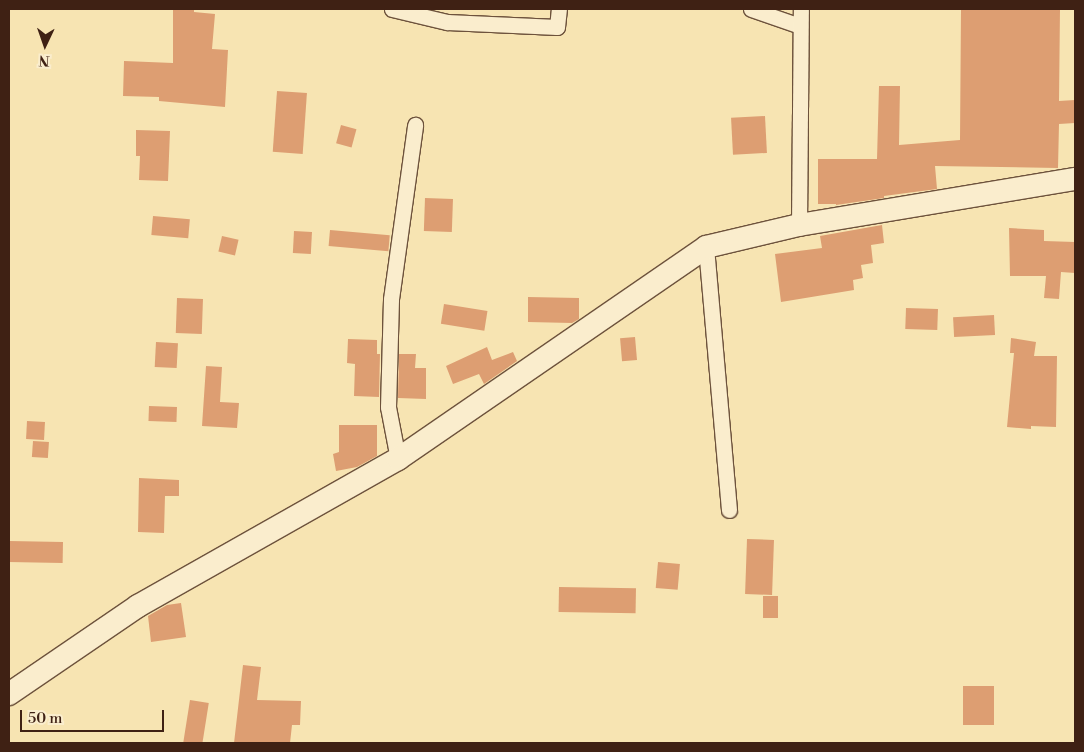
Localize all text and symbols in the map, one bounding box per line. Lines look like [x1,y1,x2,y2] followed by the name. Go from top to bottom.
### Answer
[20,20,70,70] north arrow
[38,51,50,69] text: N
[22,700,166,732] scale bar
[28,709,62,728] text: 50 m

